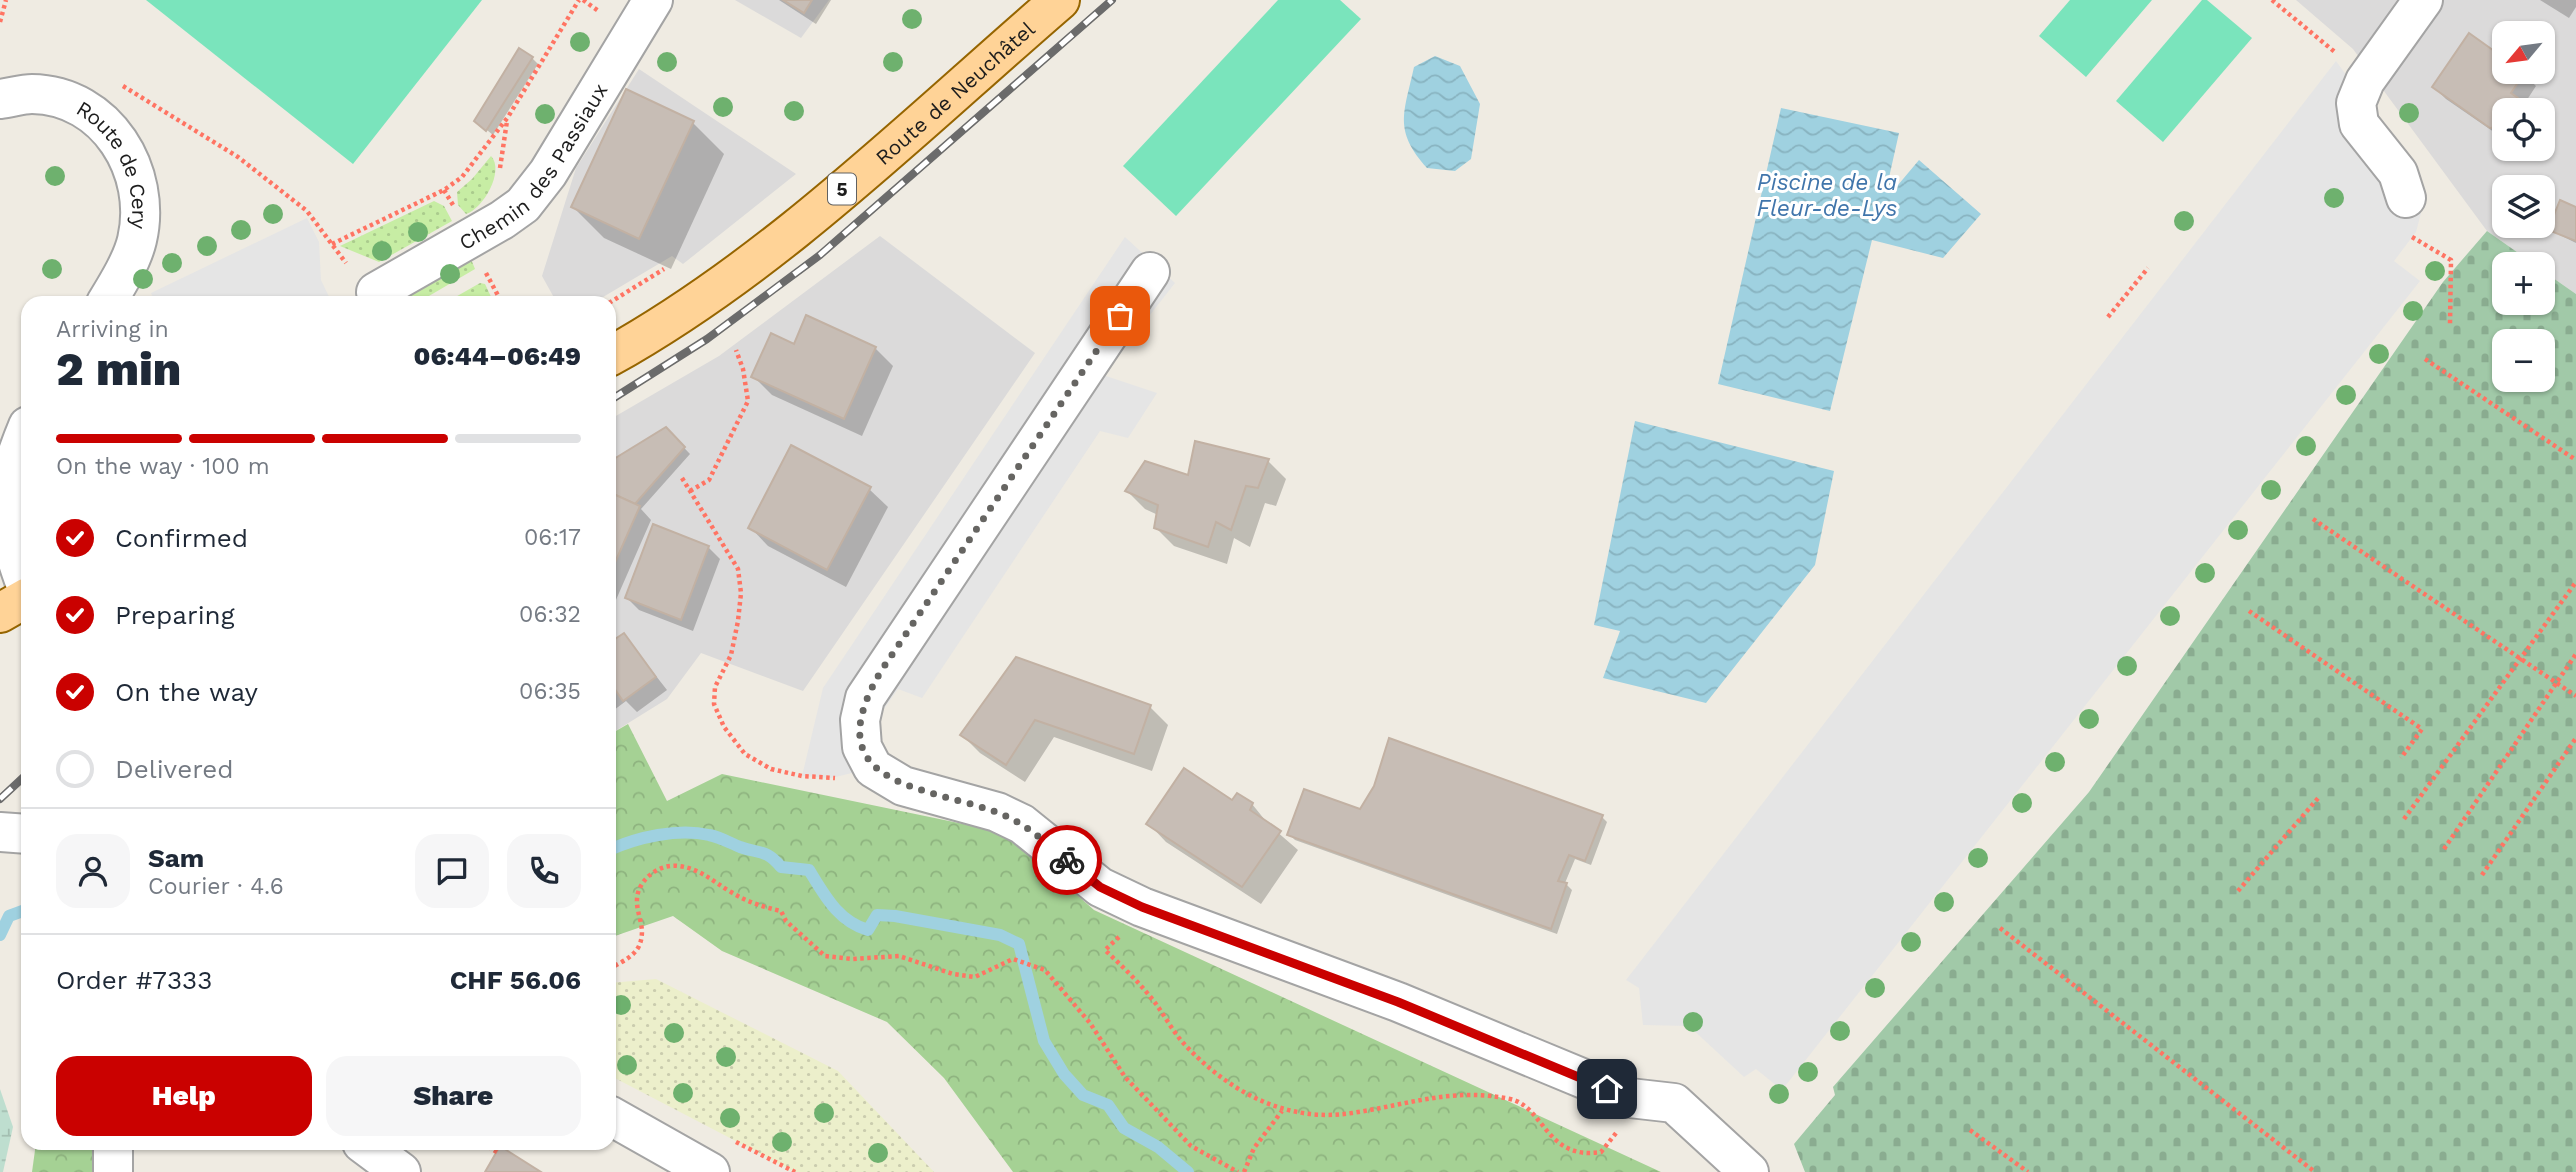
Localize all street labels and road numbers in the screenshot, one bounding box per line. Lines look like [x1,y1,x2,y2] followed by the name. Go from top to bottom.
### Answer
[870,15,1040,170] street label: Route de Neuchâtel
[454,78,612,255] street label: Chemin des Passiaux
[72,95,153,230] street label: Route de Cery
[828,174,856,204] road number: 5

